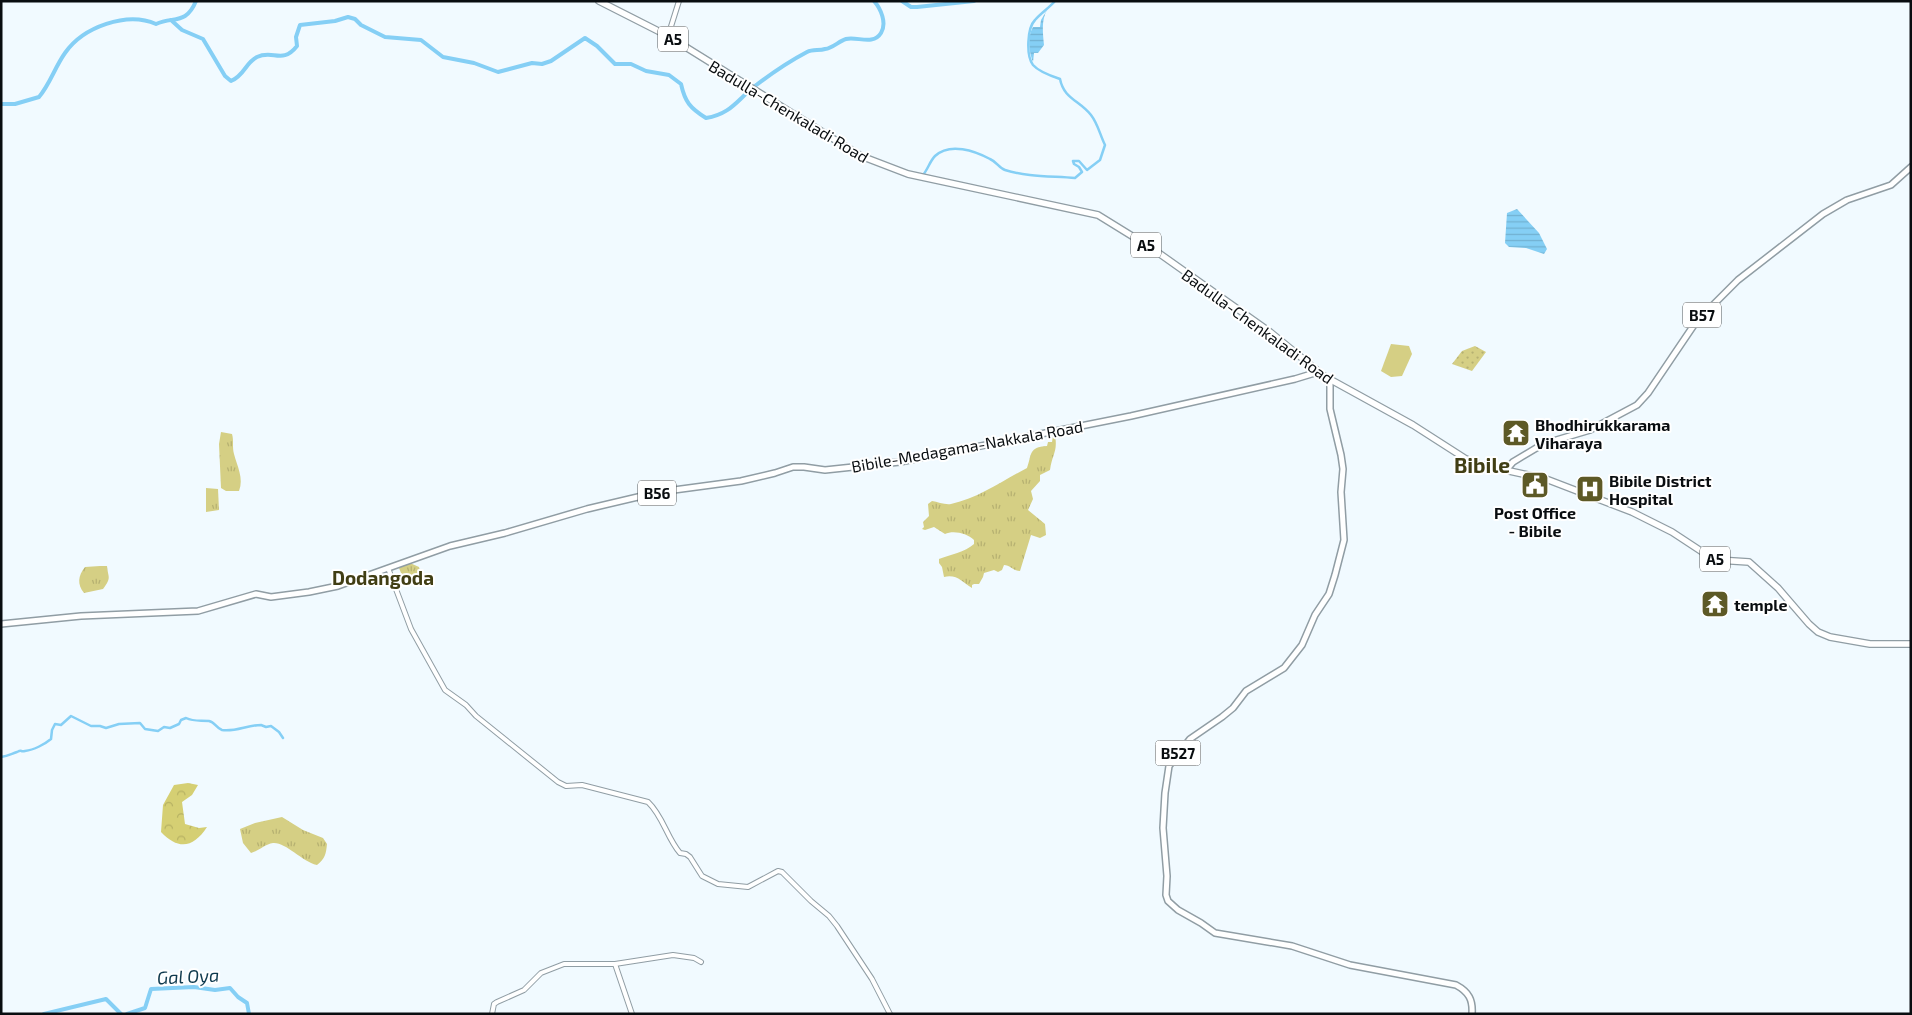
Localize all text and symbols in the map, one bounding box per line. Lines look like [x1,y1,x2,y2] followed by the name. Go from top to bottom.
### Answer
[658,26,688,52] road number: A5
[706,56,872,166] street label: Badulla-Chenkaladi Road
[1131,232,1161,258] road number: A5
[1178,265,1338,387] street label: Badulla-Chenkaladi Road
[1683,302,1721,328] road number: B57
[1535,415,1670,453] place label: Bhodhirukkarama Viharaya
[850,416,1084,476] street label: Bibile-Medagama-Nakkala Road
[1501,418,1531,448] temple icon: Bhodhirukkarama Viharaya
[1454,452,1510,477] district label: Bibile
[1520,470,1550,500] public building icon: Post Office - Bibile
[1609,471,1712,508] place label: Bibile District Hospital
[1575,474,1605,504] hospital icon: Bibile District Hospital
[638,480,676,506] road number: B56
[1494,503,1576,540] place label: Post Office - Bibile
[1700,546,1730,572] road number: A5
[332,566,434,589] district label: Dodangoda
[1700,589,1730,619] temple icon: temple
[1734,595,1788,614] place label: temple
[1156,740,1200,766] road number: B527
[156,963,220,989] water label: Gal Oya

